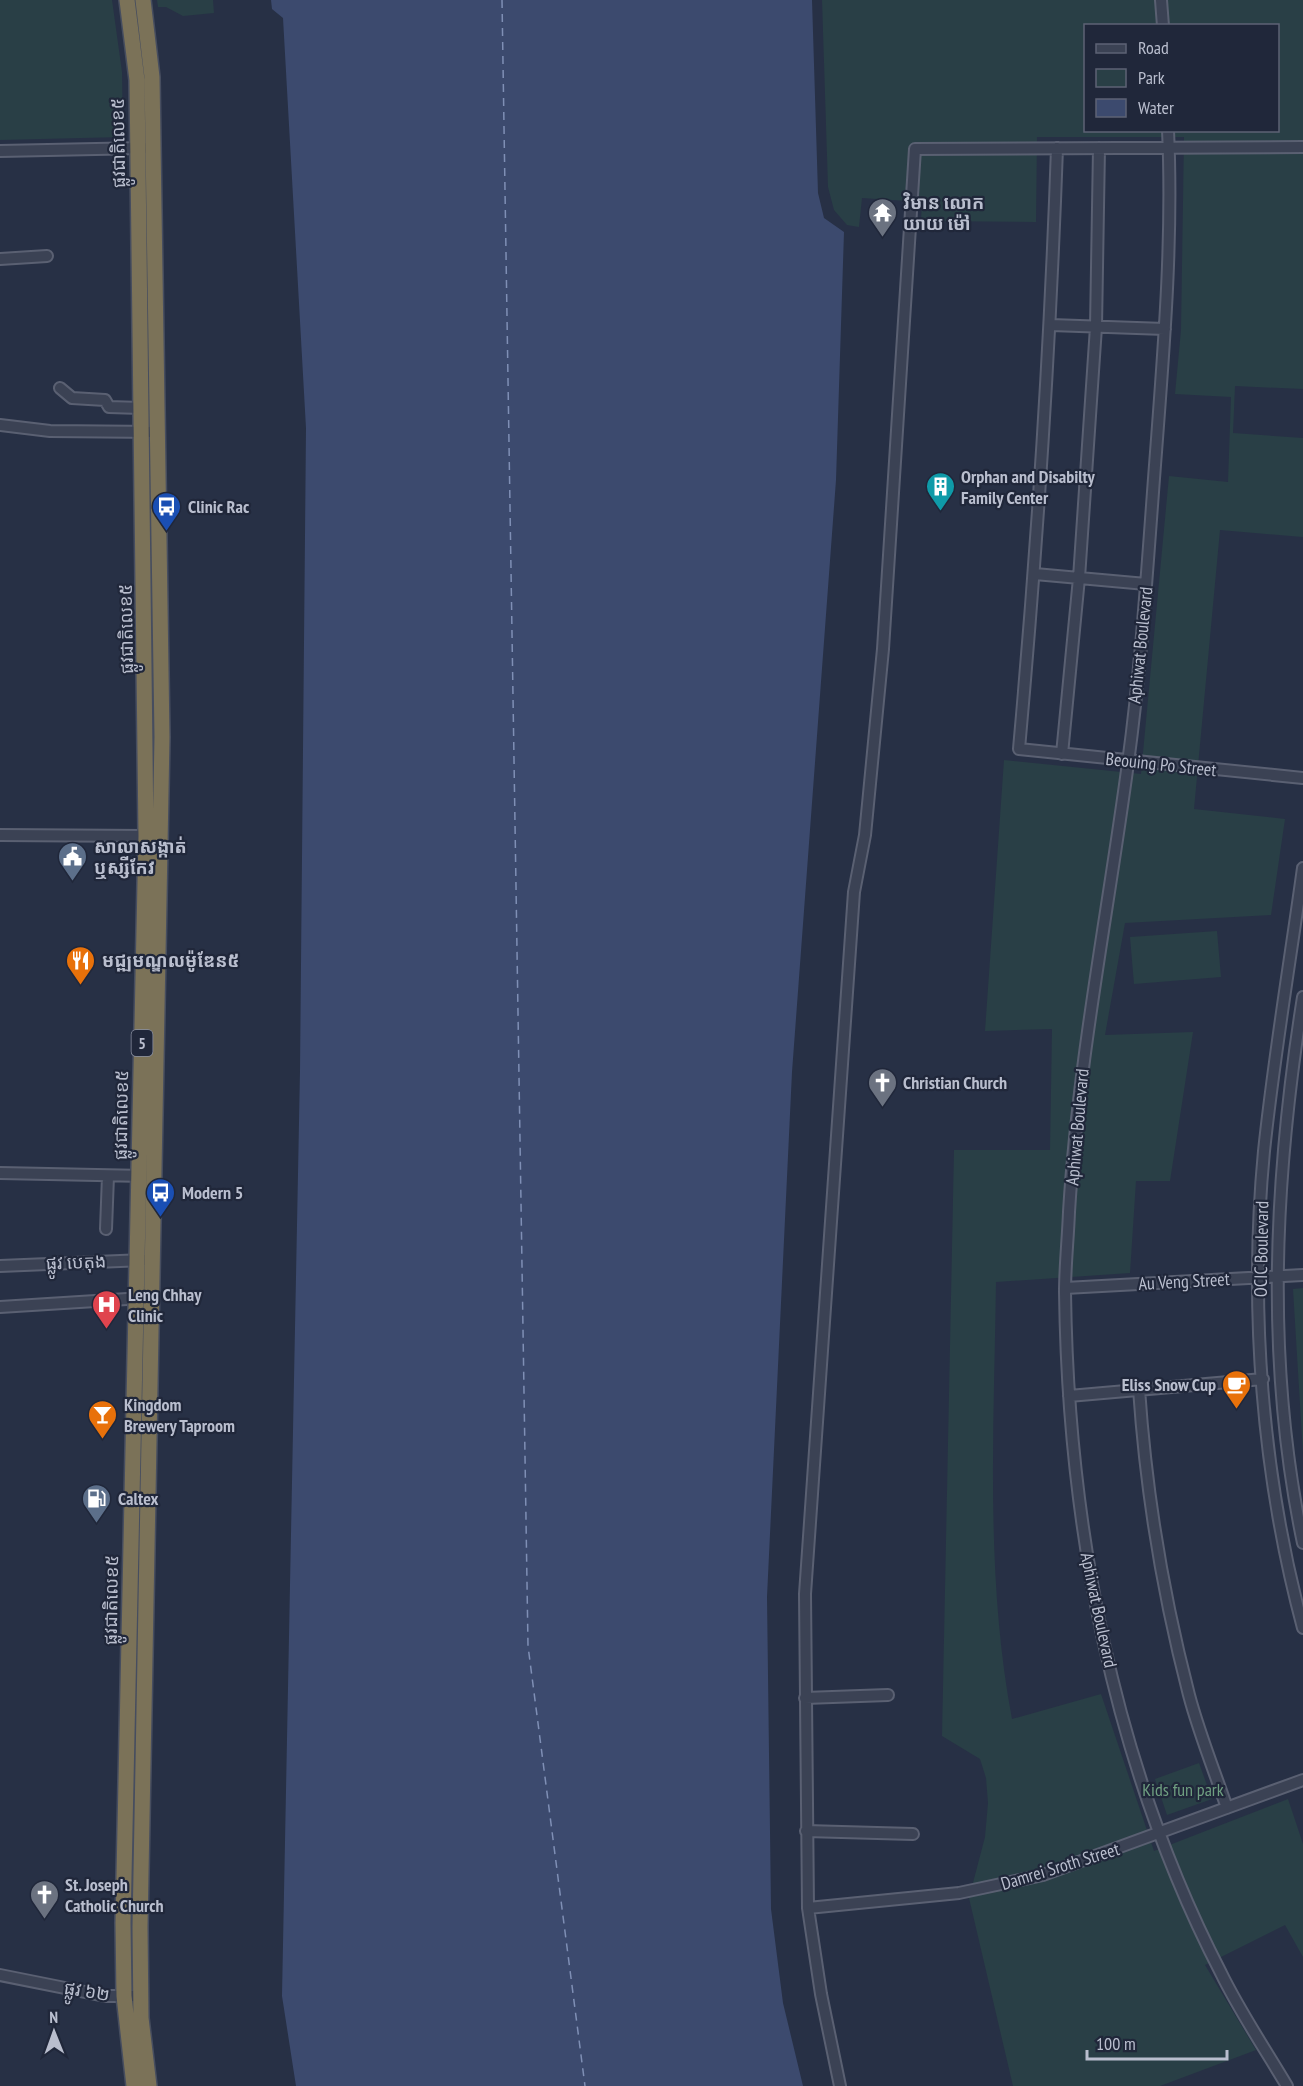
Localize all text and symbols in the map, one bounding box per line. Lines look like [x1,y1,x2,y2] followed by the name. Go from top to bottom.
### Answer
[1084,24,1279,132] legend
[1138,36,1169,59] text: Road
[1138,66,1165,89] text: Park
[1138,96,1174,119] text: Water
[106,98,136,188] street label: ផ្លូវជាតិលេខ៥
[902,191,984,235] place label: វិមាន លោក យាយ ម៉ៅ
[866,196,898,238] temple icon: វិមាន លោក យាយ ម៉ៅ
[961,465,1095,509] place label: Orphan and Disabilty Family Center
[924,470,956,512] building icon: Orphan and Disabilty Family Center
[151,490,183,532] bus stop icon: Clinic Rac
[188,495,250,518] place label: Clinic Rac
[114,584,144,674] street label: ផ្លូវជាតិលេខ៥
[1122,586,1158,704] street label: Aphiwat Boulevard
[1104,747,1218,781] street label: Beouing Po Street
[94,835,187,879] place label: សាលាសង្កាត់ ឬស្សីកែវ
[57,840,89,882] public building icon: សាលាសង្កាត់ ឬស្សីកែវ
[65,944,97,986] restaurant icon: មជ្ឍមណ្ឌលម៉ូឌែន៥
[102,949,239,972] place label: មជ្ឍមណ្ឌលម៉ូឌែន៥
[132,1030,152,1056] road number: 5
[866,1066,898,1108] church icon: Christian Church
[1060,1068,1094,1186] street label: Aphiwat Boulevard
[109,1070,139,1160] street label: ផ្លូវជាតិលេខ៥
[903,1071,1007,1094] place label: Christian Church
[145,1176,177,1218] bus stop icon: Modern 5
[182,1181,243,1204] place label: Modern 5
[1249,1201,1273,1297] street label: OCIC Boulevard
[45,1249,107,1280] street label: ផ្លូវ បេតុង
[1138,1267,1230,1295] street label: Au Veng Street
[128,1283,202,1327] place label: Leng Chhay Clinic
[91,1288,123,1330] hospital icon: Leng Chhay Clinic
[1221,1368,1253,1410] cafe icon: Eliss Snow Cup
[1122,1373,1216,1396] place label: Eliss Snow Cup
[124,1393,235,1437] place label: Kingdom Brewery Taproom
[87,1398,119,1440] bar icon: Kingdom Brewery Taproom
[81,1482,113,1524] fuel station icon: Caltex
[118,1487,159,1510] place label: Caltex
[1076,1550,1122,1670] street label: Aphiwat Boulevard
[99,1555,129,1645] street label: ផ្លូវជាតិលេខ៥
[1142,1778,1224,1801] park label: Kids fun park
[998,1837,1122,1895] street label: Damrei Sroth Street
[65,1873,164,1917] place label: St. Joseph Catholic Church
[28,1878,60,1920] church icon: St. Joseph Catholic Church
[62,1976,112,2011] street label: ផ្លូវ ៦២
[24,2002,84,2062] north arrow
[49,2007,58,2027] text: N
[1087,2023,1226,2061] scale bar
[1096,2032,1136,2055] text: 100 m

